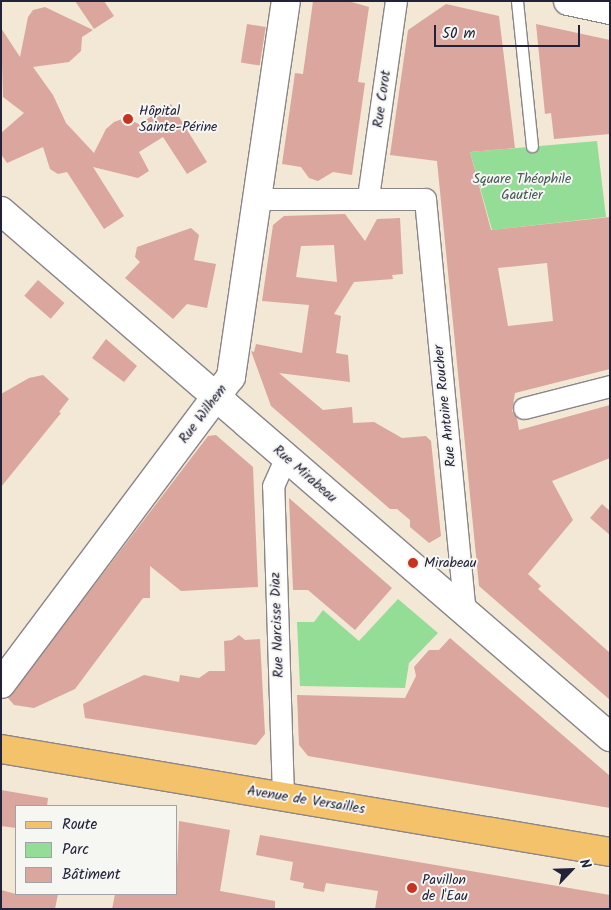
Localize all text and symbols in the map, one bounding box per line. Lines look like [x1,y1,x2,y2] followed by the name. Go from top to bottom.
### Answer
[436,15,582,47] scale bar
[442,22,476,46] text: 50 m
[370,69,394,129] street label: Rue Corot
[139,103,217,136] place label: Hôpital Sainte-Périne
[121,112,135,126] marker: Hôpital Sainte-Périne
[473,171,571,203] park label: Square Théophile Gautier
[430,344,460,468] street label: Rue Antoine Roucher
[175,381,231,447] street label: Rue Wilhem
[270,442,340,506] street label: Rue Mirabeau
[424,555,477,571] place label: Mirabeau
[406,556,420,570] marker: Mirabeau
[267,572,287,678] street label: Rue Narcisse Diaz
[246,782,366,818] street label: Avenue de Versailles
[15,805,178,895] legend
[62,813,97,837] text: Route
[62,838,89,862] text: Parc
[546,845,596,895] north arrow
[573,855,597,872] text: N
[62,863,121,887] text: Bâtiment
[422,872,468,904] place label: Pavillon de l'Eau
[406,882,418,894] marker: Pavillon de l'Eau

